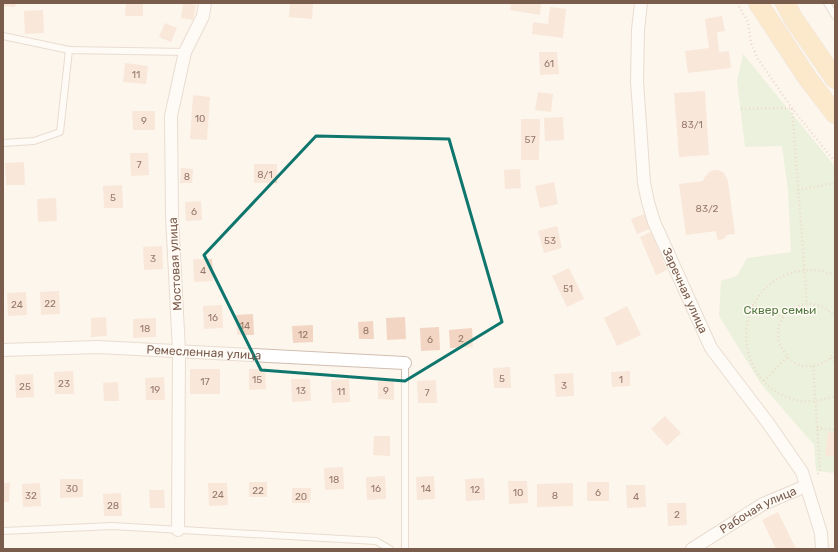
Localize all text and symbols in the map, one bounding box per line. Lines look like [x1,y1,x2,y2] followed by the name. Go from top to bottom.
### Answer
[544,58,554,70] house number: 61
[132,69,140,81] house number: 11
[195,113,205,125] house number: 10
[141,115,147,127] house number: 9
[681,119,703,131] house number: 83/1
[524,134,536,146] house number: 57
[136,159,142,171] house number: 7
[257,169,273,181] house number: 8/1
[184,171,190,183] house number: 8
[110,192,116,204] house number: 5
[696,203,719,215] house number: 83/2
[191,206,197,218] house number: 6
[166,217,184,311] street label: Мостовая улица
[544,235,556,247] house number: 53
[660,246,710,336] street label: Заречная улица
[150,253,156,265] house number: 3
[200,265,206,277] house number: 4
[563,283,573,295] house number: 51
[44,298,56,310] house number: 22
[11,299,23,311] house number: 24
[744,303,816,317] park label: Сквер семьи
[208,312,218,324] house number: 16
[240,320,250,332] house number: 14
[140,323,150,335] house number: 18
[363,325,369,337] house number: 8
[298,329,308,341] house number: 12
[458,333,464,345] house number: 2
[427,334,433,346] house number: 6
[146,343,262,362] street label: Ремесленная улица
[499,373,505,385] house number: 5
[252,374,262,386] house number: 15
[619,374,623,386] house number: 1
[200,376,210,388] house number: 17
[58,378,70,390] house number: 23
[561,380,567,392] house number: 3
[19,381,31,393] house number: 25
[150,384,160,396] house number: 19
[296,385,306,397] house number: 13
[383,385,389,397] house number: 9
[337,386,345,398] house number: 11
[424,387,430,399] house number: 7
[329,474,339,486] house number: 18
[66,483,78,495] house number: 30
[371,483,381,495] house number: 16
[421,483,431,495] house number: 14
[470,484,480,496] house number: 12
[717,484,799,537] street label: Рабочая улица
[252,485,264,497] house number: 22
[513,487,523,499] house number: 10
[595,487,601,499] house number: 6
[212,489,224,501] house number: 24
[25,490,37,502] house number: 32
[552,490,558,502] house number: 8
[295,491,307,503] house number: 20
[633,491,639,503] house number: 4
[107,500,119,512] house number: 28
[674,509,680,521] house number: 2

